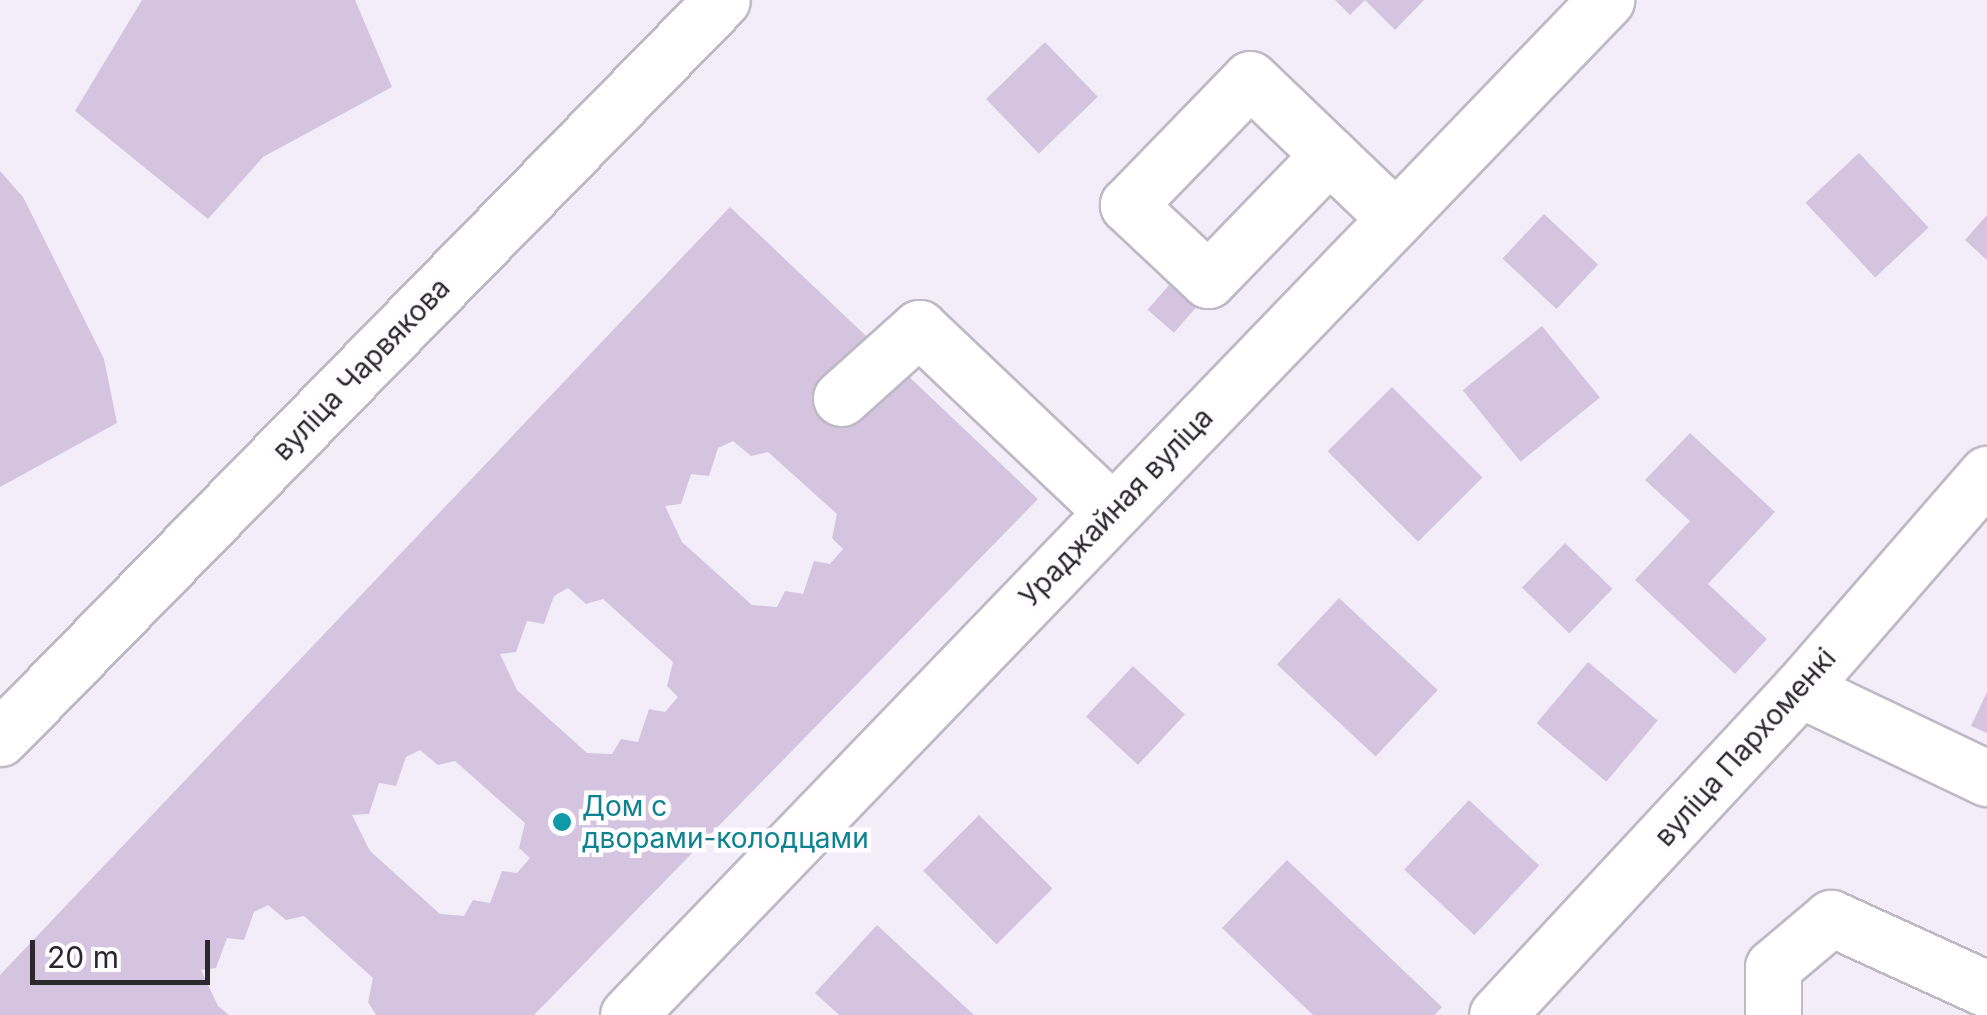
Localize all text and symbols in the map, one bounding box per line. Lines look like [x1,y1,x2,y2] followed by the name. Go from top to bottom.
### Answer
[265,271,457,467] street label: вуліца Чарвякова
[1012,401,1220,613] street label: Ураджайная вуліца
[1647,641,1843,853] street label: вуліца Пархоменкі
[582,789,869,855] place label: Дом с дворами-колодцами
[551,811,573,833] marker: Дом с дворами-колодцами
[35,920,215,982] scale bar
[47,939,119,975] text: 20 m

